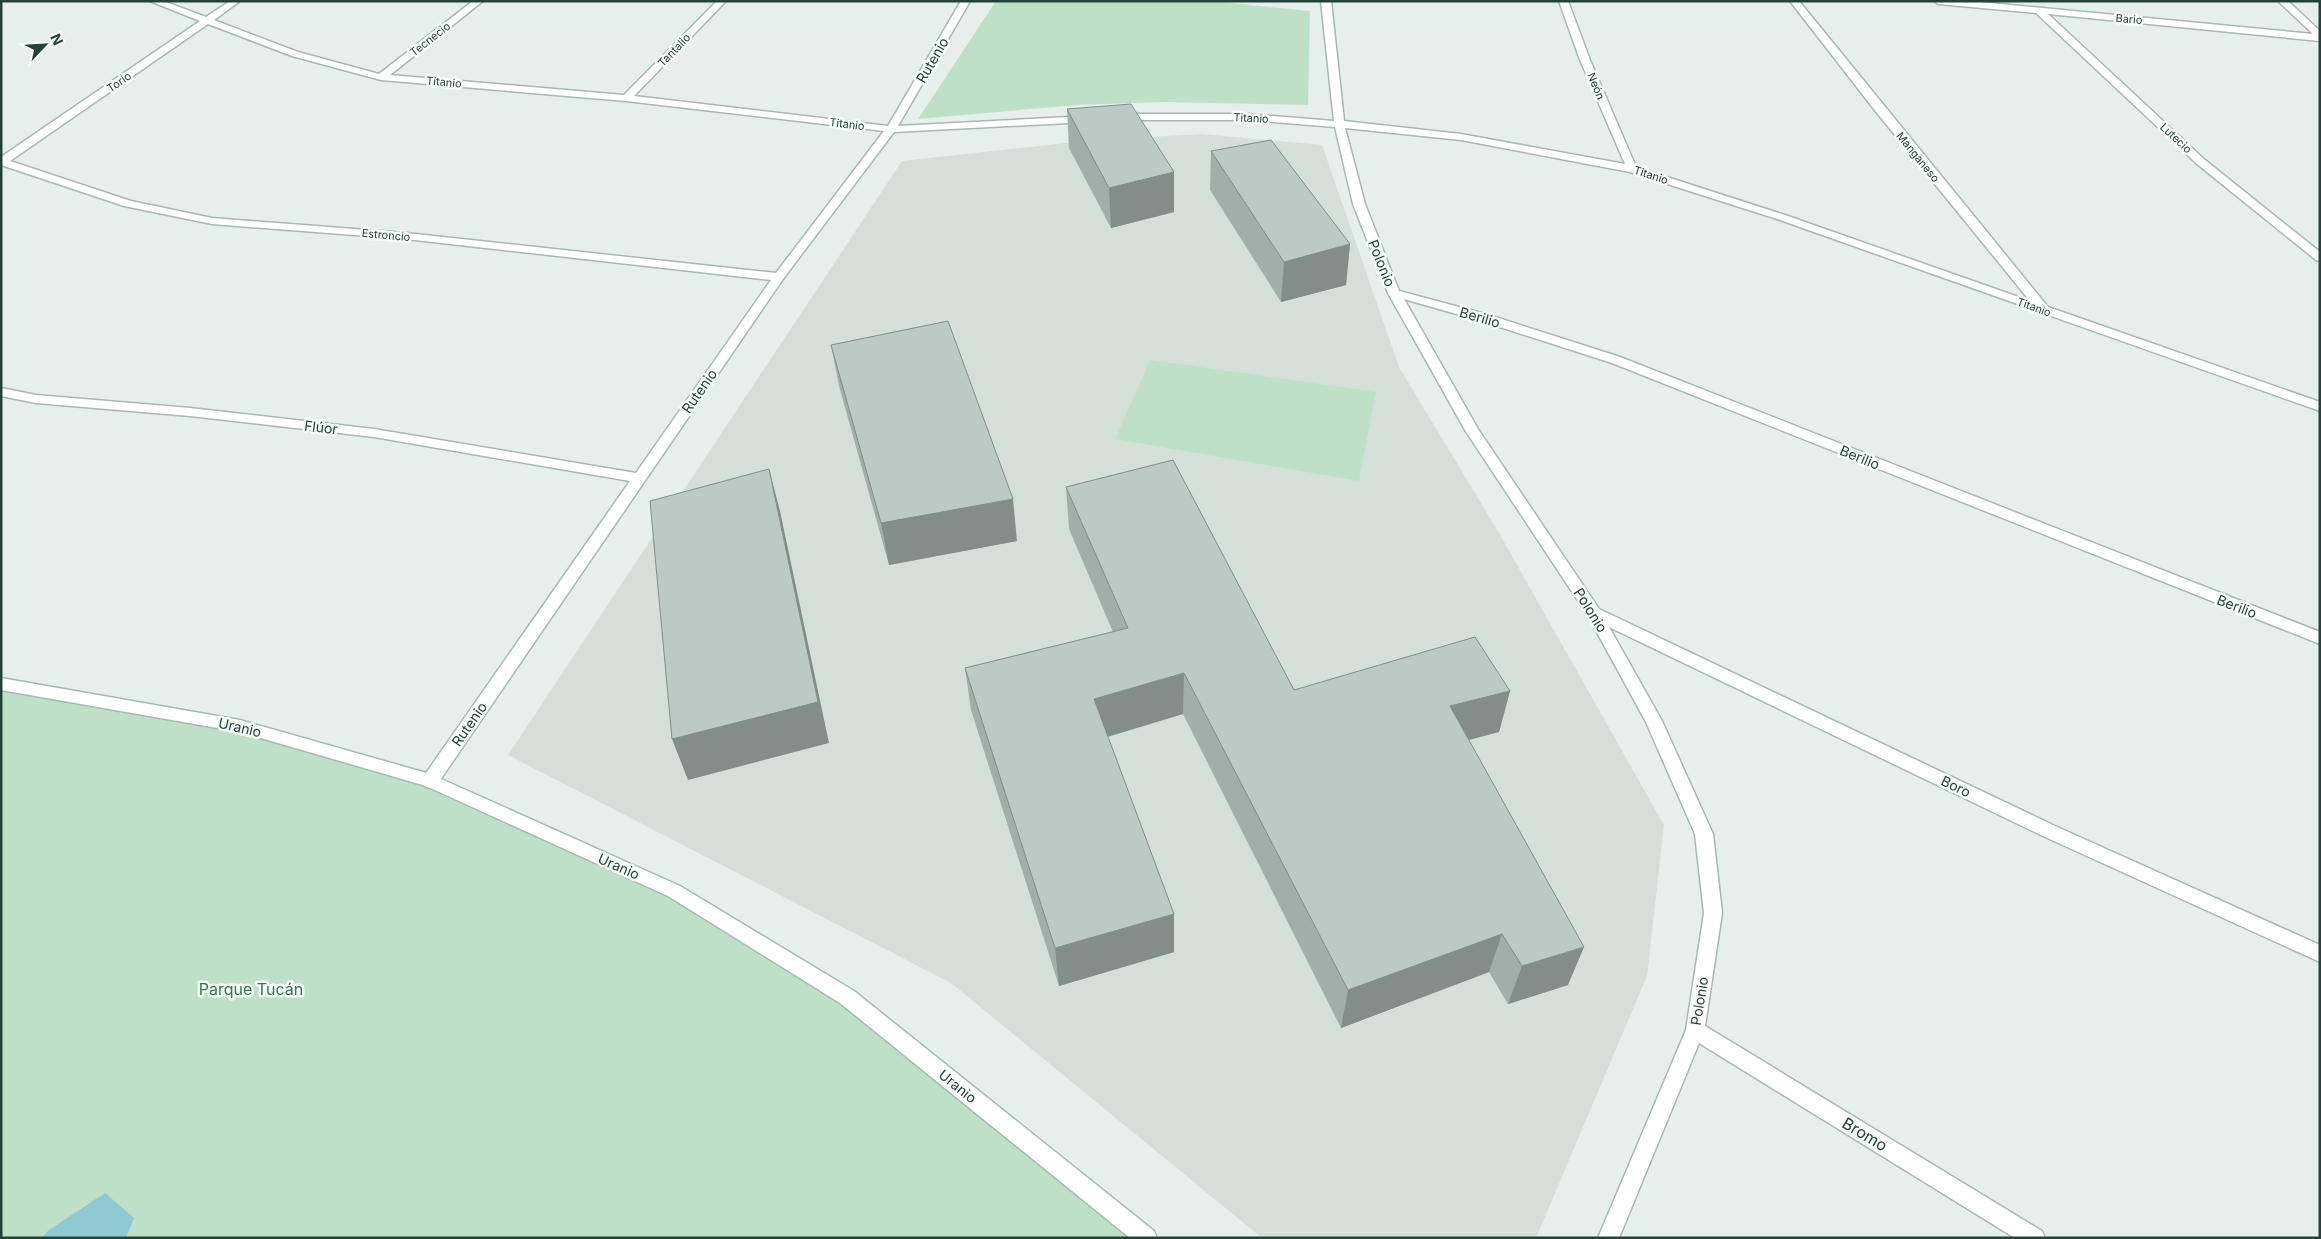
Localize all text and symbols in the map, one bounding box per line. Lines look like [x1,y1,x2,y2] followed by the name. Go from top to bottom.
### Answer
[2115,11,2143,27] street label: Bario
[407,19,453,59] street label: Tecnecio
[20,20,70,70] north arrow
[655,30,693,70] street label: Tantalio
[47,31,67,48] text: N
[912,34,952,86] street label: Rutenio
[104,69,134,95] street label: Torio
[1584,70,1608,102] street label: Neón
[426,73,463,91] street label: Titanio
[1233,110,1269,126] street label: Titanio
[829,115,866,133] street label: Titanio
[2157,120,2195,156] street label: Lutecio
[1893,129,1943,185] street label: Manganeso
[1632,163,1670,187] street label: Titanio
[361,226,411,244] street label: Estroncio
[1365,237,1399,289] street label: Polonio
[2015,294,2053,320] street label: Titanio
[1458,303,1502,331] street label: Berilio
[678,366,720,416] street label: Rutenio
[303,417,339,437] street label: Flúor
[1838,441,1882,473] street label: Berilio
[1571,585,1611,635] street label: Polonio
[2215,591,2259,621] street label: Berilio
[448,699,490,749] street label: Rutenio
[217,714,263,740] street label: Uranio
[1938,772,1974,800] street label: Boro
[596,849,642,883] street label: Uranio
[1687,975,1711,1027] street label: Polonio
[199,979,303,999] park label: Parque Tucán
[936,1066,980,1106] street label: Uranio
[1839,1113,1891,1155] street label: Bromo

